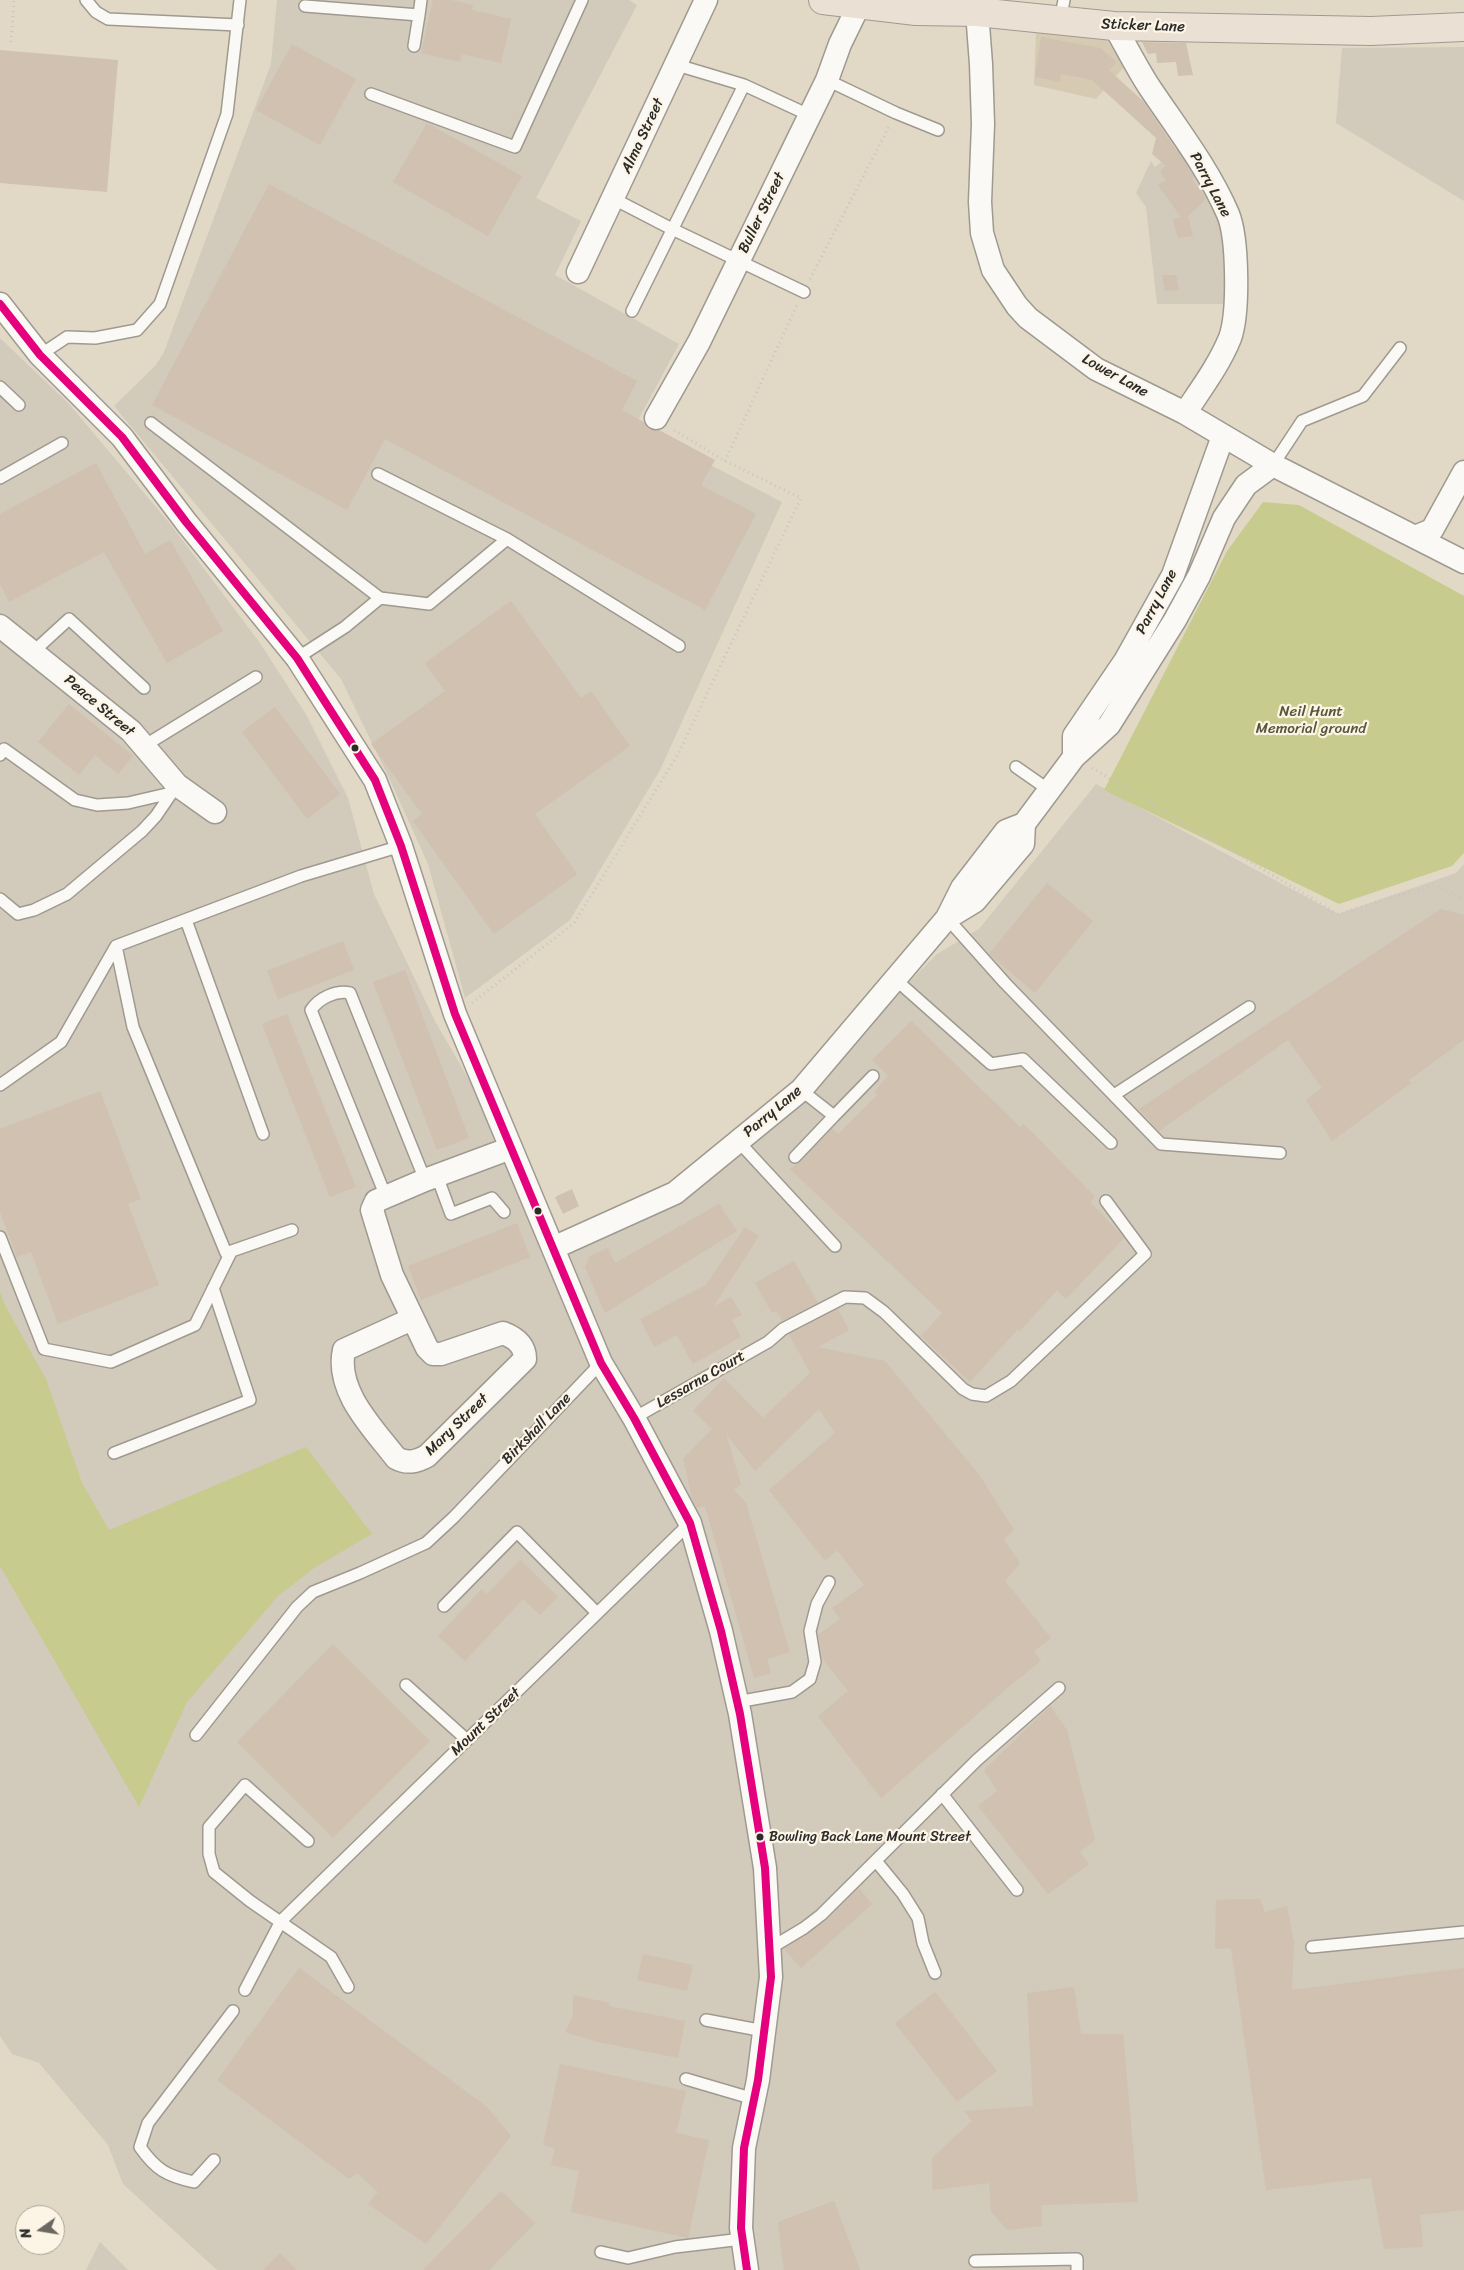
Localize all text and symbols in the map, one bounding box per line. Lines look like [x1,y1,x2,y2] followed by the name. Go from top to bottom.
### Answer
[1101,16,1185,36] street label: Sticker Lane
[618,96,668,176] street label: Alma Street
[1185,150,1235,220] street label: Parry Lane
[735,170,789,256] street label: Buller Street
[1079,350,1151,402] street label: Lower Lane
[1132,567,1182,637] street label: Parry Lane
[60,671,138,741] street label: Peace Street
[1256,703,1366,738] park label: Neil Hunt Memorial ground
[350,743,360,753] unlabelled marker
[740,1082,806,1142] street label: Parry Lane
[533,1206,543,1216] unlabelled marker
[653,1347,749,1413] street label: Lessarna Court
[422,1390,492,1460] street label: Mary Street
[499,1390,575,1468] street label: Birkshall Lane
[447,1684,525,1760] street label: Mount Street
[769,1829,971,1845] place label: Bowling Back Lane Mount Street
[755,1832,765,1842] marker: Bowling Back Lane Mount Street
[15,2205,65,2255] north arrow
[13,2226,39,2241] text: N

